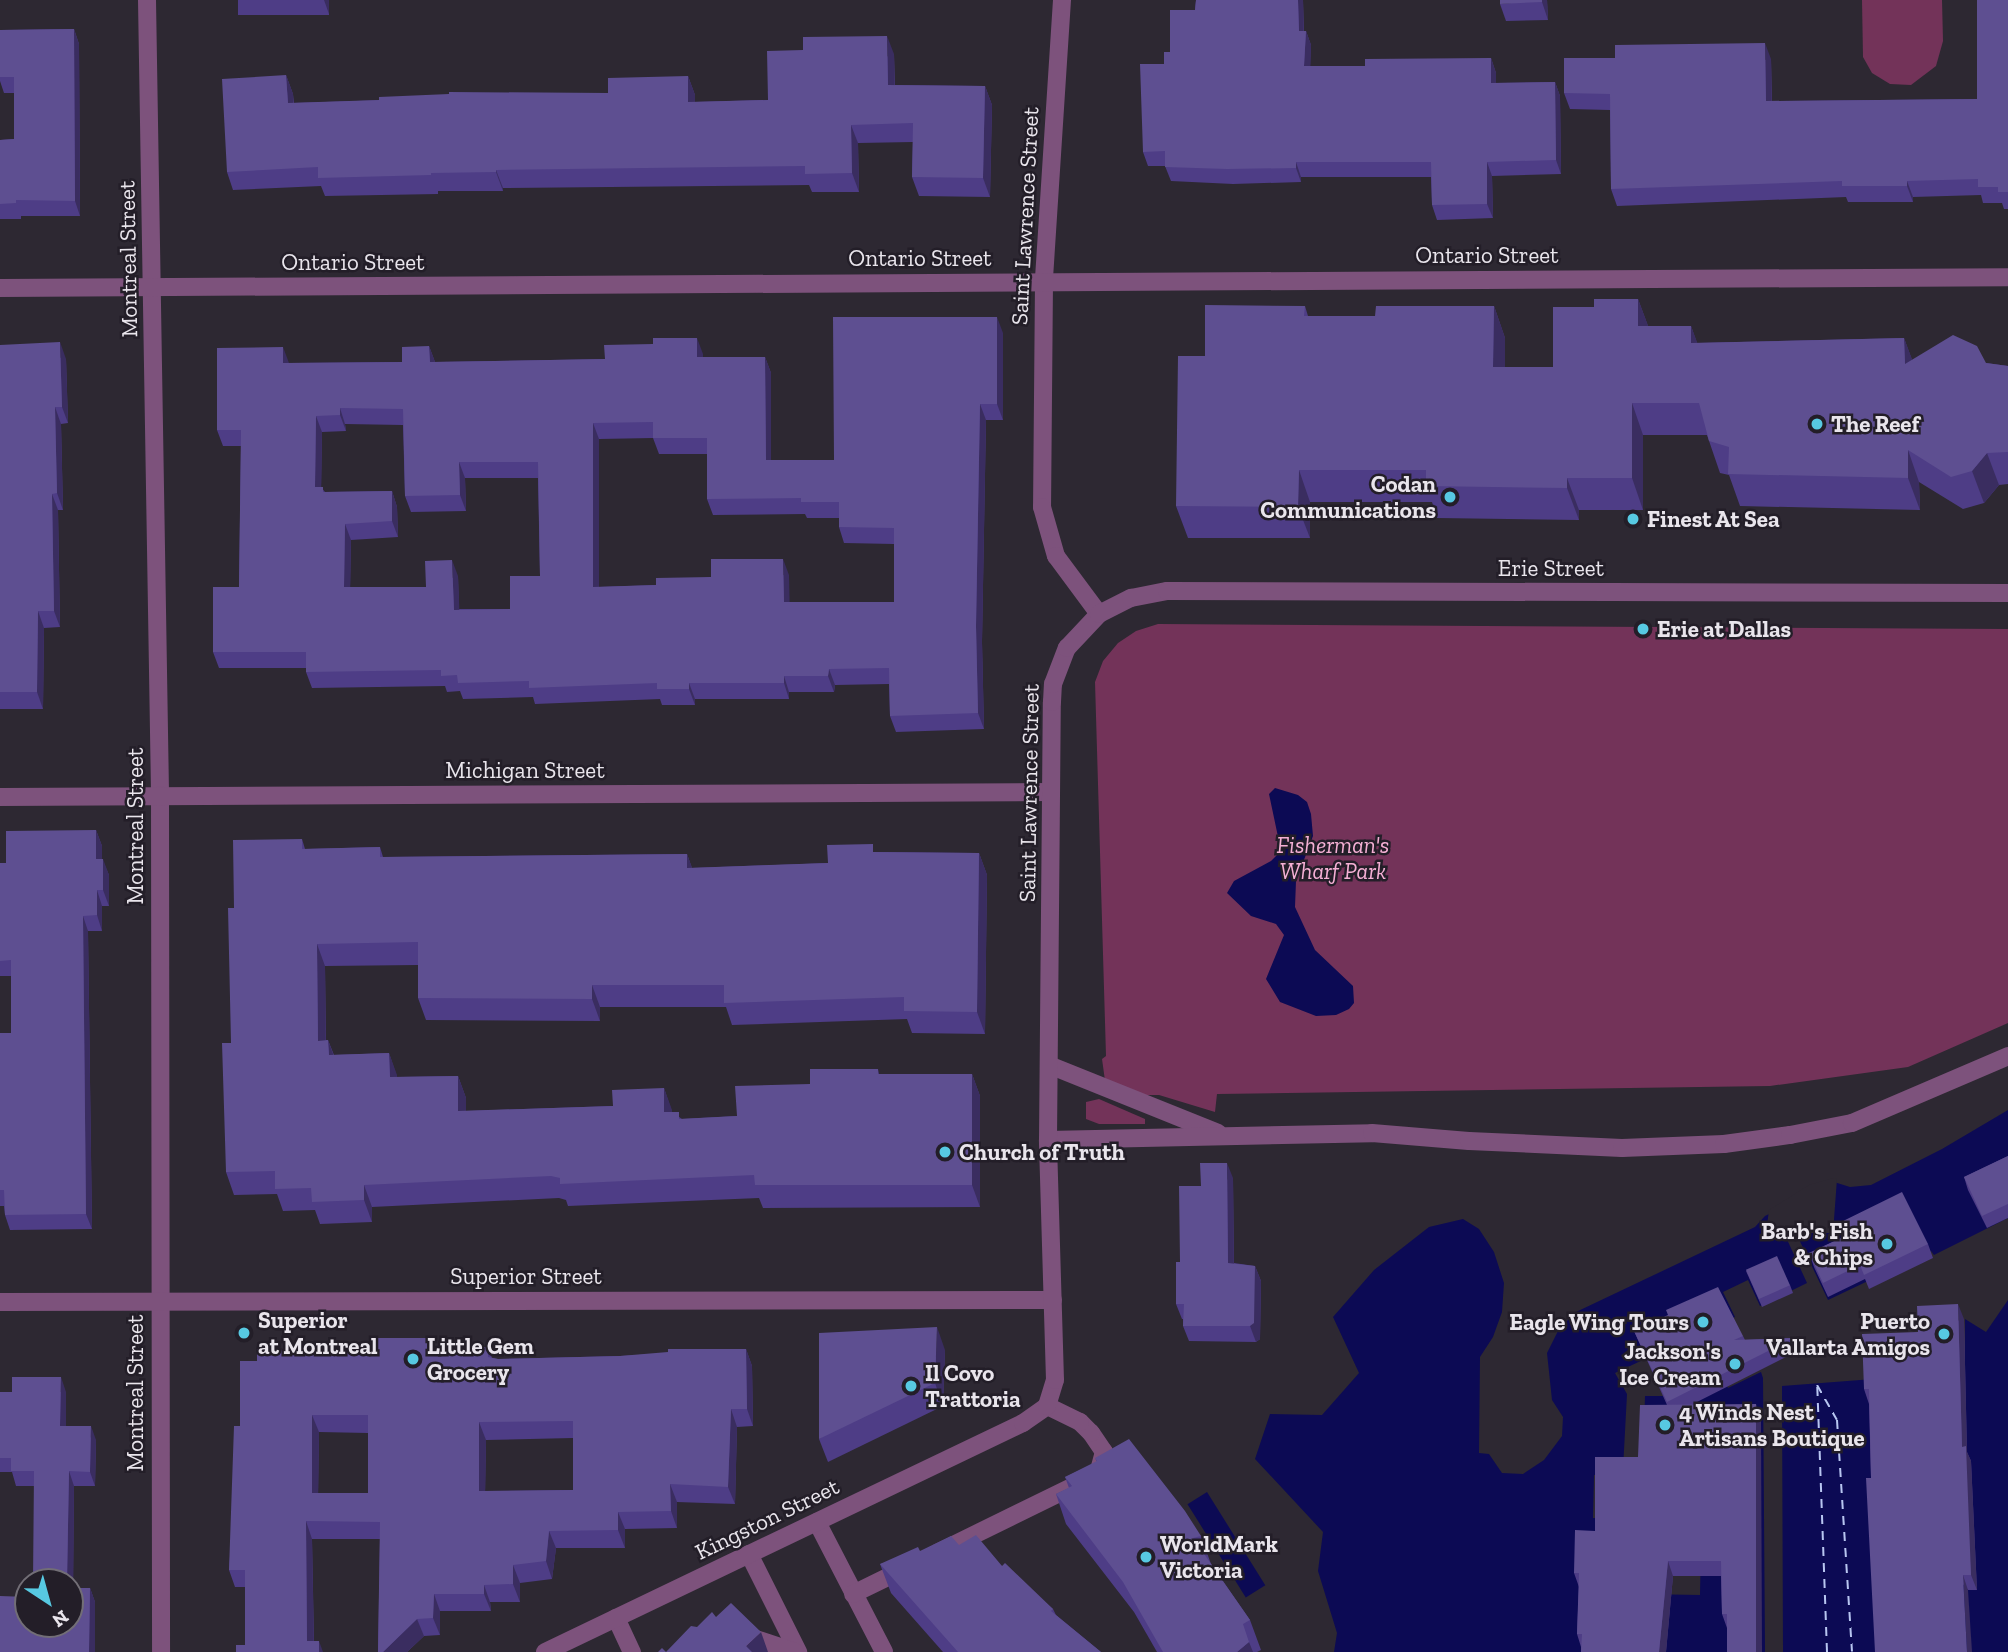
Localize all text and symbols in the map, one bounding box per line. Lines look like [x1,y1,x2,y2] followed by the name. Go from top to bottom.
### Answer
[1006,106,1044,326] street label: Saint Lawrence Street
[113,180,143,338] street label: Montreal Street
[1415,241,1559,269] street label: Ontario Street
[848,244,992,272] street label: Ontario Street
[281,248,425,276] street label: Ontario Street
[1831,410,1919,438] place label: The Reef
[1809,416,1825,432] marker: The Reef
[1260,470,1436,524] place label: Codan Communications
[1442,489,1458,505] marker: Codan Communications
[1647,505,1780,533] place label: Finest At Sea
[1625,511,1641,527] marker: Finest At Sea
[1498,554,1604,582] street label: Erie Street
[1657,615,1791,643] place label: Erie at Dallas
[1635,621,1651,637] marker: Erie at Dallas
[1013,684,1045,902] street label: Saint Lawrence Street
[121,748,149,904] street label: Montreal Street
[445,756,605,784] street label: Michigan Street
[1277,831,1389,885] park label: Fisherman's Wharf Park
[959,1138,1125,1166] place label: Church of Truth
[937,1144,953,1160] marker: Church of Truth
[1761,1217,1873,1271] place label: Barb's Fish & Chips
[1879,1236,1895,1252] marker: Barb's Fish & Chips
[450,1262,602,1290] street label: Superior Street
[258,1306,378,1360] place label: Superior at Montreal
[1766,1307,1930,1361] place label: Puerto Vallarta Amigos
[1509,1308,1689,1336] place label: Eagle Wing Tours
[1695,1314,1711,1330] marker: Eagle Wing Tours
[121,1315,149,1471] street label: Montreal Street
[236,1325,252,1341] marker: Superior at Montreal
[1936,1326,1952,1342] marker: Puerto Vallarta Amigos
[427,1332,534,1386] place label: Little Gem Grocery
[1619,1337,1721,1391] place label: Jackson's Ice Cream
[405,1351,421,1367] marker: Little Gem Grocery
[1727,1356,1743,1372] marker: Jackson's Ice Cream
[925,1359,1021,1413] place label: Il Covo Trattoria
[903,1378,919,1394] marker: Il Covo Trattoria
[1679,1398,1865,1452] place label: 4 Winds Nest Artisans Boutique
[1657,1417,1673,1433] marker: 4 Winds Nest Artisans Boutique
[691,1472,843,1566] street label: Kingston Street
[1160,1530,1278,1584] place label: WorldMark Victoria
[1138,1549,1154,1565] marker: WorldMark Victoria
[14,1568,84,1638] north arrow
[48,1605,73,1632] text: N

